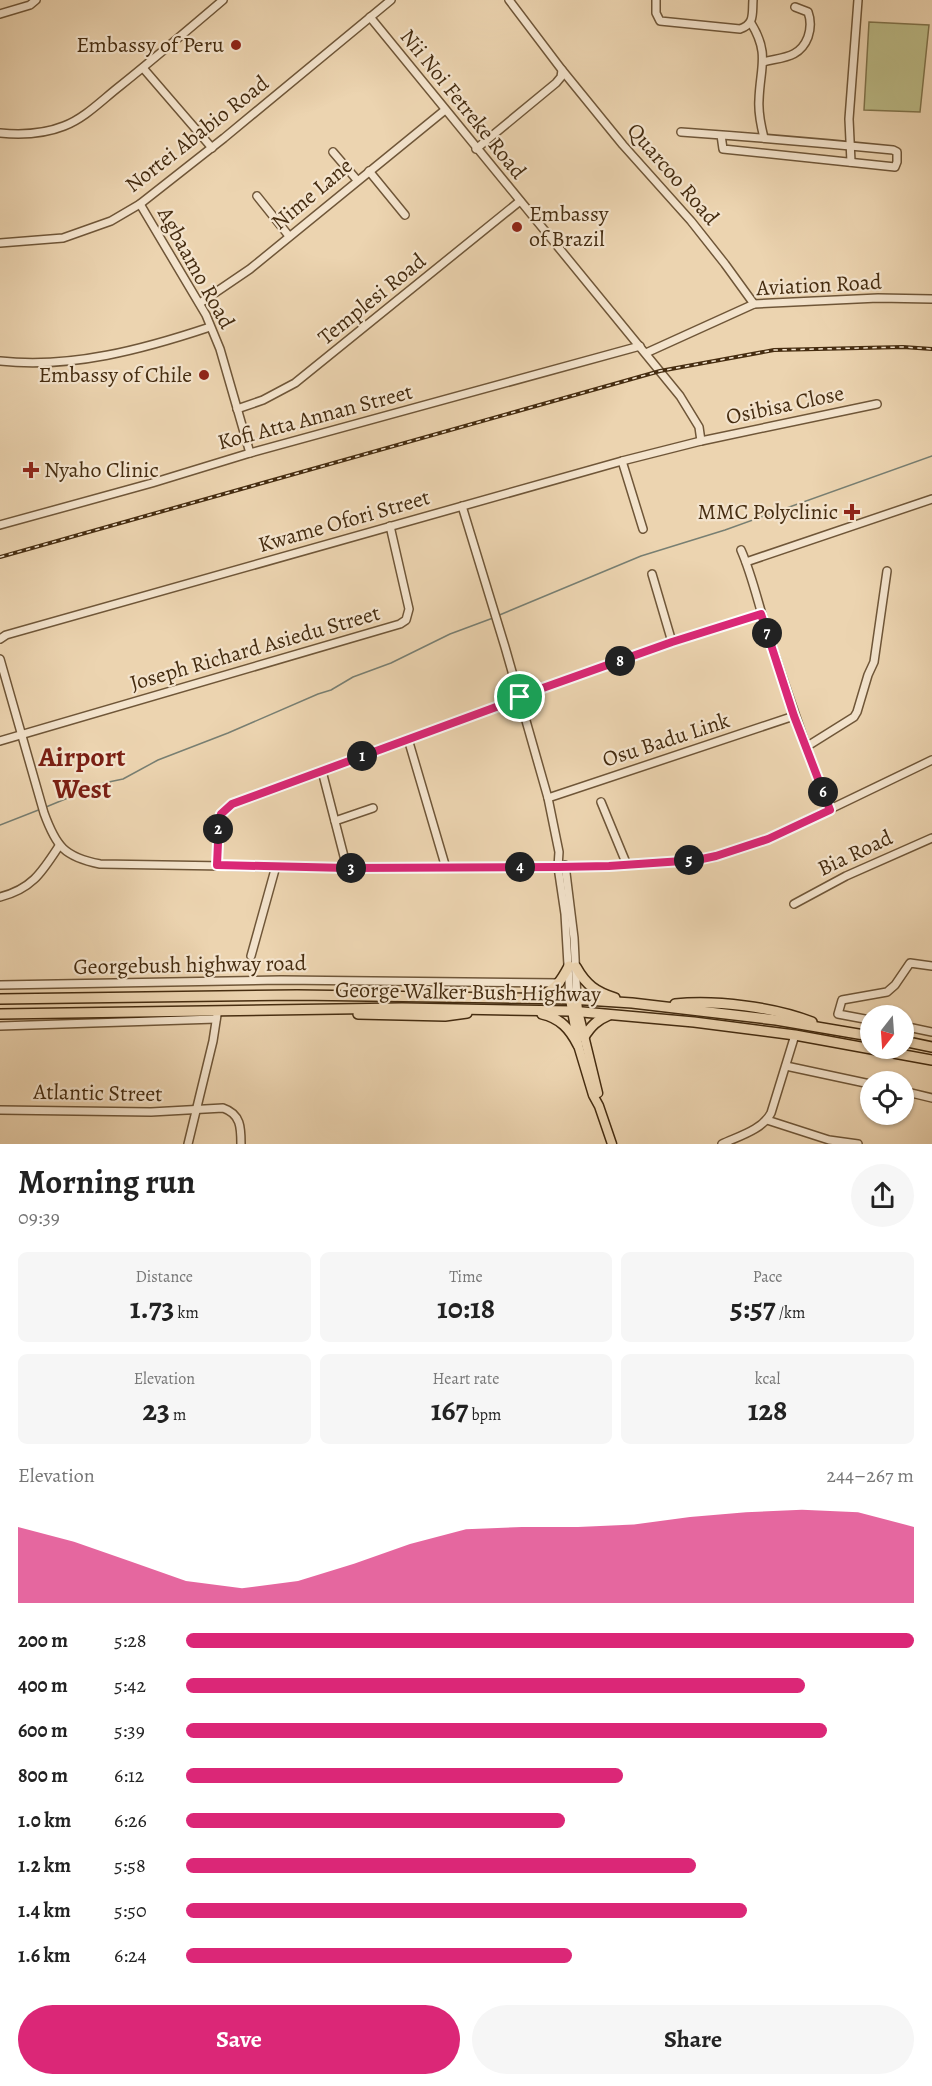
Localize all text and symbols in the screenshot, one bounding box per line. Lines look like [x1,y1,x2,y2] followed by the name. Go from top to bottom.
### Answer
[393,23,533,186] street label: Nii Noi Fetreke Road
[76,30,224,60] place label: Embassy of Peru
[229,38,243,52] marker: Embassy of Peru
[119,68,275,200] street label: Nortei Ababio Road
[620,116,726,232] street label: Quarcoo Road
[265,151,359,237] street label: Nime Lane
[529,199,609,254] place label: Embassy of Brazil
[150,201,242,334] street label: Agbaamo Road
[510,220,524,234] marker: Embassy of Brazil
[312,246,432,352] street label: Templesi Road
[755,267,883,303] street label: Aviation Road
[39,360,192,390] place label: Embassy of Chile
[197,368,211,382] marker: Embassy of Chile
[214,377,416,457] street label: Kofi Atta Annan Street
[723,378,847,432] street label: Osibisa Close
[44,455,159,485] place label: Nyaho Clinic
[22,461,40,479] marker: Nyaho Clinic
[255,482,433,560] street label: Kwame Ofori Street
[697,497,838,527] place label: MMC Polyclinic
[843,503,861,521] marker: MMC Polyclinic
[127,598,383,698] street label: Joseph Richard Asiedu Street
[752,618,782,648] pin: 7
[764,622,770,644] text: 7
[605,646,635,676] pin: 8
[616,650,624,672] text: 8
[494,671,545,722] pin
[503,680,536,713] icon: arrive
[599,705,734,775] street label: Osu Badu Link
[38,738,125,808] district label: Airport West
[347,741,377,771] pin: 1
[359,745,365,767] text: 1
[808,777,838,807] pin: 6
[819,781,827,803] text: 6
[203,814,233,844] pin: 2
[214,818,222,840] text: 2
[813,823,898,883] street label: Bia Road
[674,845,704,875] pin: 5
[686,849,692,871] text: 5
[505,852,535,882] pin: 4
[336,853,366,883] pin: 3
[516,856,524,878] text: 4
[348,857,354,879] text: 3
[73,948,307,982] street label: Georgebush highway road
[335,975,601,1009] street label: George Walker Bush Highway
[860,1005,914,1059] north arrow
[860,1005,914,1125] map controls
[860,1071,914,1125] button: locate
[32,1077,163,1109] street label: Atlantic Street
[18,1159,195,1204] text: Morning run
[851,1164,914,1227] button: share
[18,1204,60,1231] text: 09:39
[136,1266,193,1288] text: Distance
[449,1266,483,1288] text: Time
[753,1266,782,1288] text: Pace
[130,1288,174,1328] text: 1.73
[437,1288,495,1328] text: 10:18
[730,1288,776,1328] text: 5:57
[174,1302,199,1324] text: km
[776,1302,805,1324] text: /km
[134,1368,195,1390] text: Elevation
[433,1368,499,1390] text: Heart rate
[755,1368,780,1390] text: kcal
[142,1390,170,1430] text: 23
[431,1390,468,1430] text: 167
[748,1390,787,1430] text: 128
[170,1404,186,1426] text: m
[468,1404,501,1426] text: bpm
[18,1462,95,1489] text: Elevation
[826,1462,914,1489] text: 244–267 m
[18,1627,68,1654] text: 200 m
[114,1627,147,1654] text: 5:28
[18,1672,68,1699] text: 400 m
[114,1672,146,1699] text: 5:42
[18,1717,68,1744] text: 600 m
[114,1717,145,1744] text: 5:39
[18,1762,68,1789] text: 800 m
[114,1762,144,1789] text: 6:12
[18,1807,71,1834] text: 1.0 km
[114,1807,147,1834] text: 6:26
[18,1852,71,1879] text: 1.2 km
[114,1852,146,1879] text: 5:58
[18,1897,71,1924] text: 1.4 km
[114,1897,147,1924] text: 5:50
[18,1942,71,1969] text: 1.6 km
[114,1942,147,1969] text: 6:24
[18,2005,460,2074] button: Save
[472,2005,914,2074] button: Share

